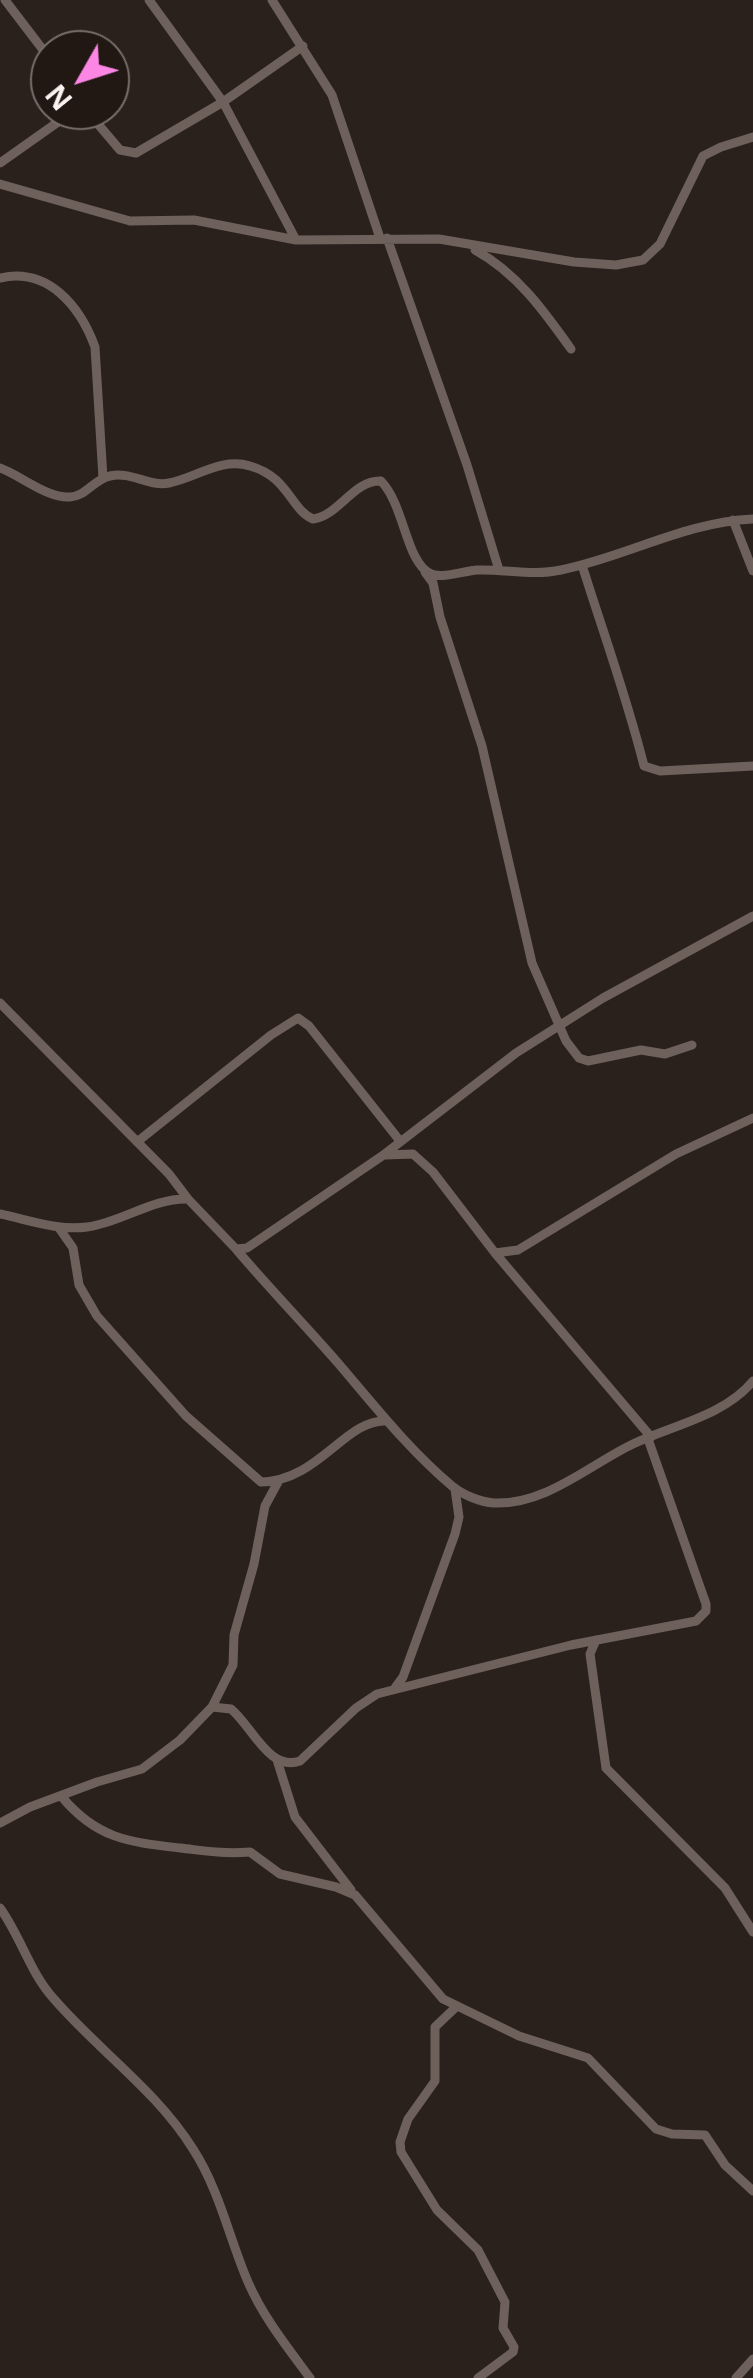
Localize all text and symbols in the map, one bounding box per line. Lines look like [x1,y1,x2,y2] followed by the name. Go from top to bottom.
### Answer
[30,30,130,130] north arrow
[36,77,80,118] text: N

